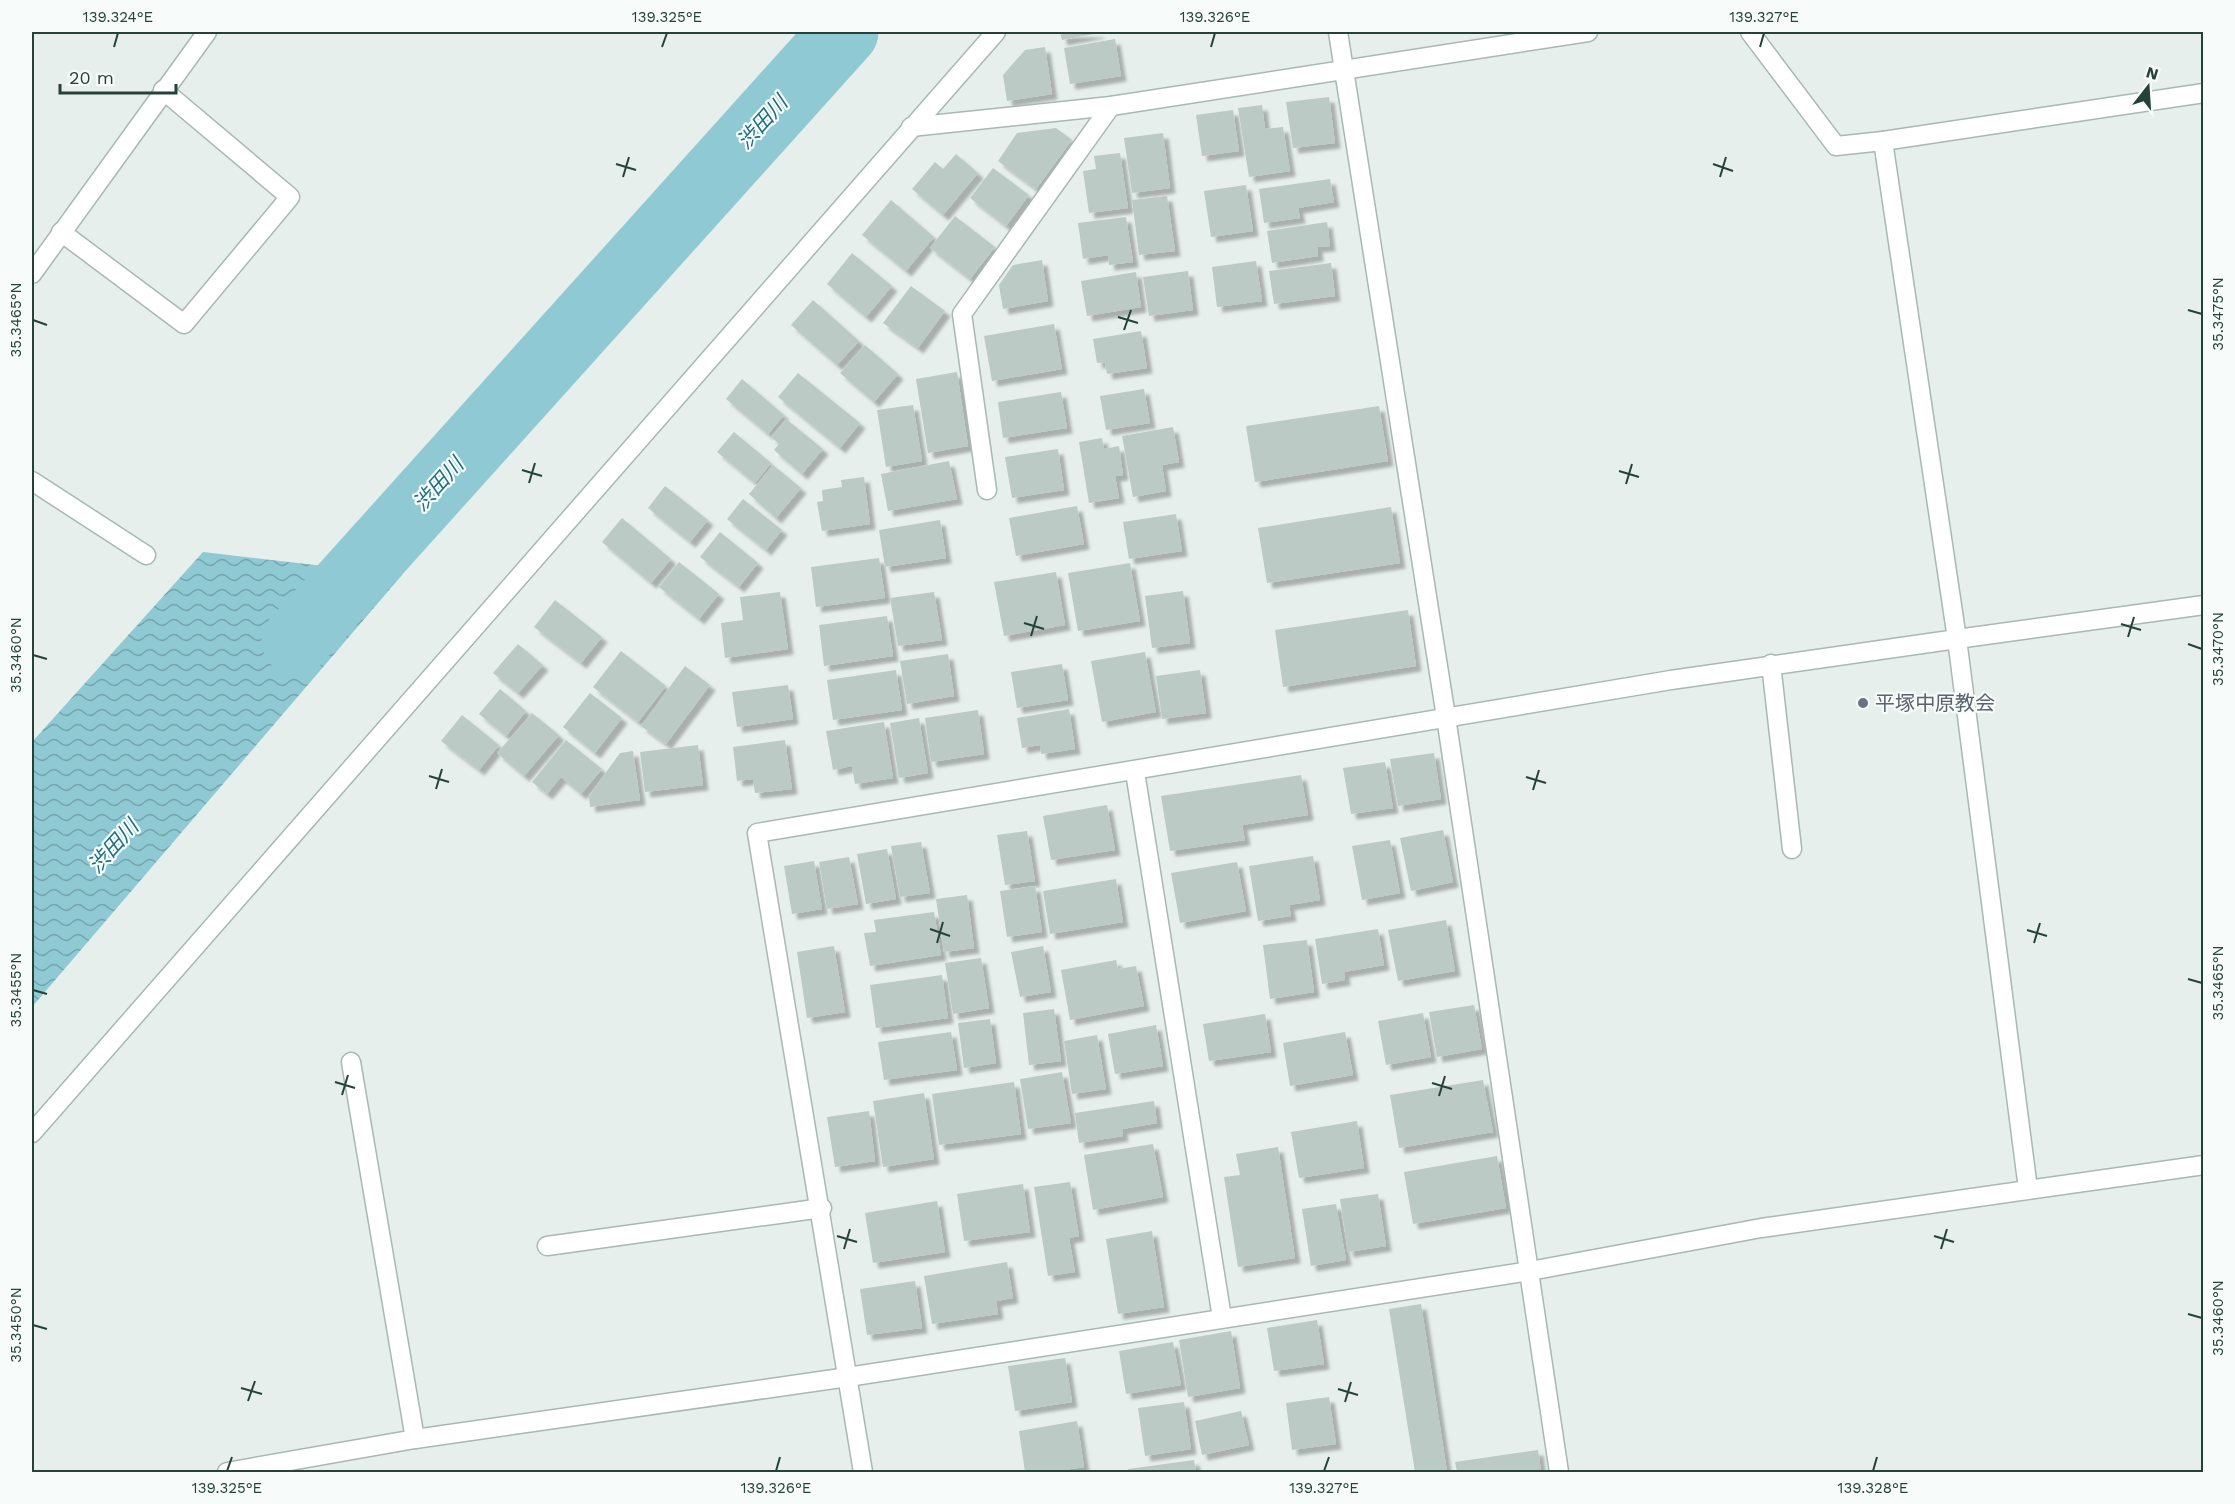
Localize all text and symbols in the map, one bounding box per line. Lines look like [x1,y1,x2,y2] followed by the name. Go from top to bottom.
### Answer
[83,8,153,26] text: 139.324°E
[632,8,702,26] text: 139.325°E
[1180,8,1250,26] text: 139.326°E
[1729,8,1799,26] text: 139.327°E
[60,57,176,95] scale bar
[2118,57,2178,117] north arrow
[2144,62,2161,84] text: N
[69,67,114,88] text: 20 m
[732,89,794,154] water label: 渋田川
[2209,277,2227,351] text: 35.3475°N
[7,282,25,358] text: 35.3465°N
[408,451,470,516] water label: 渋田川
[2209,612,2227,686] text: 35.3470°N
[7,617,25,693] text: 35.3460°N
[1875,691,1995,715] place label: 平塚中原教会
[1856,696,1870,710] marker: 平塚中原教会
[83,813,145,878] water label: 渋田川
[2209,945,2227,1021] text: 35.3465°N
[7,953,25,1027] text: 35.3455°N
[2209,1280,2227,1356] text: 35.3460°N
[7,1287,25,1363] text: 35.3450°N
[192,1479,262,1497] text: 139.325°E
[741,1479,811,1497] text: 139.326°E
[1289,1479,1359,1497] text: 139.327°E
[1838,1479,1908,1497] text: 139.328°E

